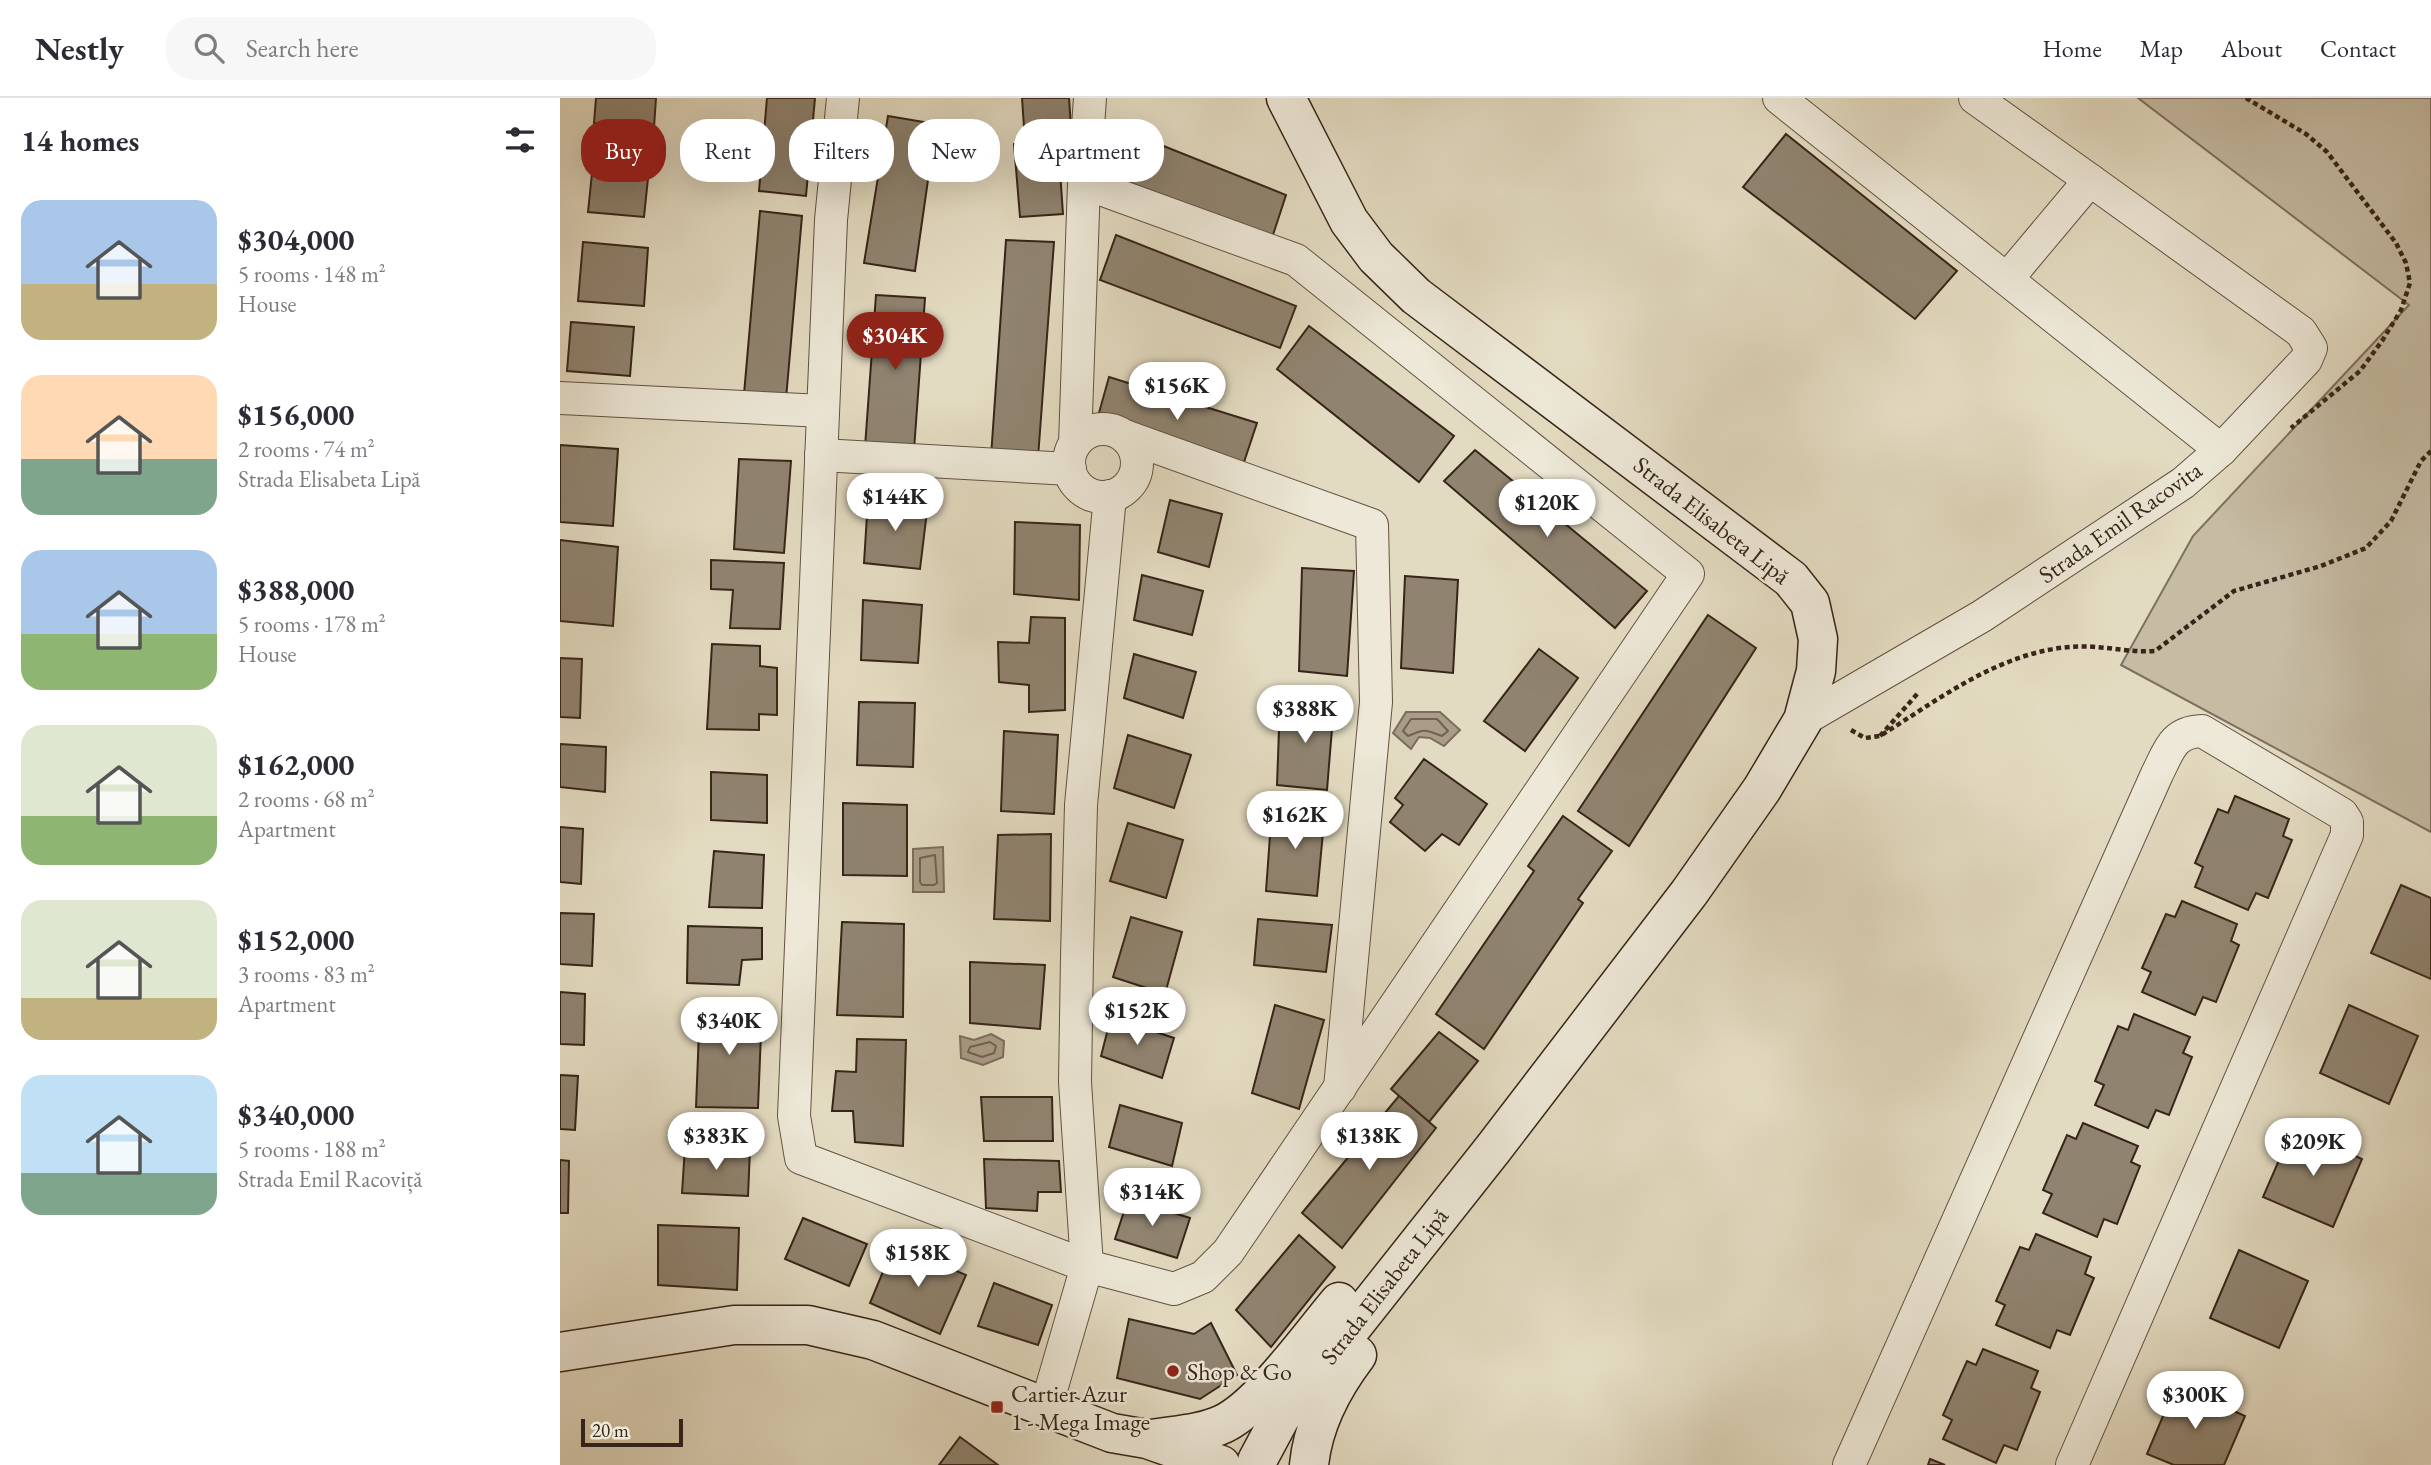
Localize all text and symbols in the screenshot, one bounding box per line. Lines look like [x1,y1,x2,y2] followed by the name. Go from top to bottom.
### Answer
[166,17,656,80] search box
[35,27,124,70] text: Nestly
[190,29,228,67] icon: search
[246,31,359,65] text: Search here
[2042,33,2102,64] text: Home
[2140,33,2183,64] text: Map
[2221,33,2282,64] text: About
[2320,33,2396,64] text: Contact
[581,119,666,182] chip: Buy
[680,119,775,182] chip: Rent
[789,119,894,182] chip: Filters
[908,119,1000,182] chip: New
[1014,119,1164,182] chip: Apartment
[21,121,139,160] text: 14 homes
[501,121,539,159] icon: filters
[238,220,354,259] text: $304,000
[77,228,161,312] icon: home
[238,259,386,289] text: 5 rooms · 148 m²
[238,289,297,319] text: House
[846,313,944,372] pin: $304K
[863,320,927,350] text: $304K
[1128,362,1226,422] pin: $156K
[1145,370,1209,400] text: $156K
[238,395,354,434] text: $156,000
[77,403,161,487] icon: home
[238,434,375,464] text: 2 rooms · 74 m²
[1627,449,1797,591] street label: Strada Elisabeta Lipă
[2032,454,2208,590] street label: Strada Emil Racovita
[238,464,420,494] text: Strada Elisabeta Lipă
[846,474,944,533] pin: $144K
[1498,480,1596,539] pin: $120K
[863,481,927,511] text: $144K
[1515,487,1579,517] text: $120K
[238,570,354,609] text: $388,000
[77,578,161,662] icon: home
[238,609,386,639] text: 5 rooms · 178 m²
[238,639,297,669] text: House
[1256,686,1354,745] pin: $388K
[1273,693,1337,723] text: $388K
[238,745,354,784] text: $162,000
[77,753,161,837] icon: home
[238,784,375,814] text: 2 rooms · 68 m²
[1246,792,1344,851] pin: $162K
[1263,799,1327,829] text: $162K
[238,814,336,844] text: Apartment
[238,920,354,959] text: $152,000
[77,928,161,1012] icon: home
[238,959,375,989] text: 3 rooms · 83 m²
[1088,988,1186,1047] pin: $152K
[238,989,336,1019] text: Apartment
[1105,995,1169,1025] text: $152K
[680,998,778,1057] pin: $340K
[697,1005,761,1035] text: $340K
[238,1095,354,1134] text: $340,000
[77,1103,161,1187] icon: home
[667,1112,765,1172] pin: $383K
[1320,1112,1418,1172] pin: $138K
[2264,1118,2362,1178] pin: $209K
[684,1120,748,1150] text: $383K
[1337,1120,1401,1150] text: $138K
[2281,1126,2345,1156] text: $209K
[238,1134,386,1164] text: 5 rooms · 188 m²
[238,1164,422,1194] text: Strada Emil Racoviță
[1103,1168,1201,1228] pin: $314K
[1120,1176,1184,1206] text: $314K
[1313,1201,1455,1371] street label: Strada Elisabeta Lipă
[869,1230,967,1289] pin: $158K
[886,1237,950,1267] text: $158K
[1187,1356,1292,1387] place label: Shop & Go
[1165,1363,1181,1379] marker: Shop & Go
[2146,1372,2244,1431] pin: $300K
[1011,1378,1150,1437] place label: Cartier Azur 1 - Mega Image
[2163,1379,2227,1409] text: $300K
[989,1399,1005,1415] marker: Cartier Azur 1 - Mega Image
[581,1416,682,1448] scale bar
[592,1418,629,1443] text: 20 m

